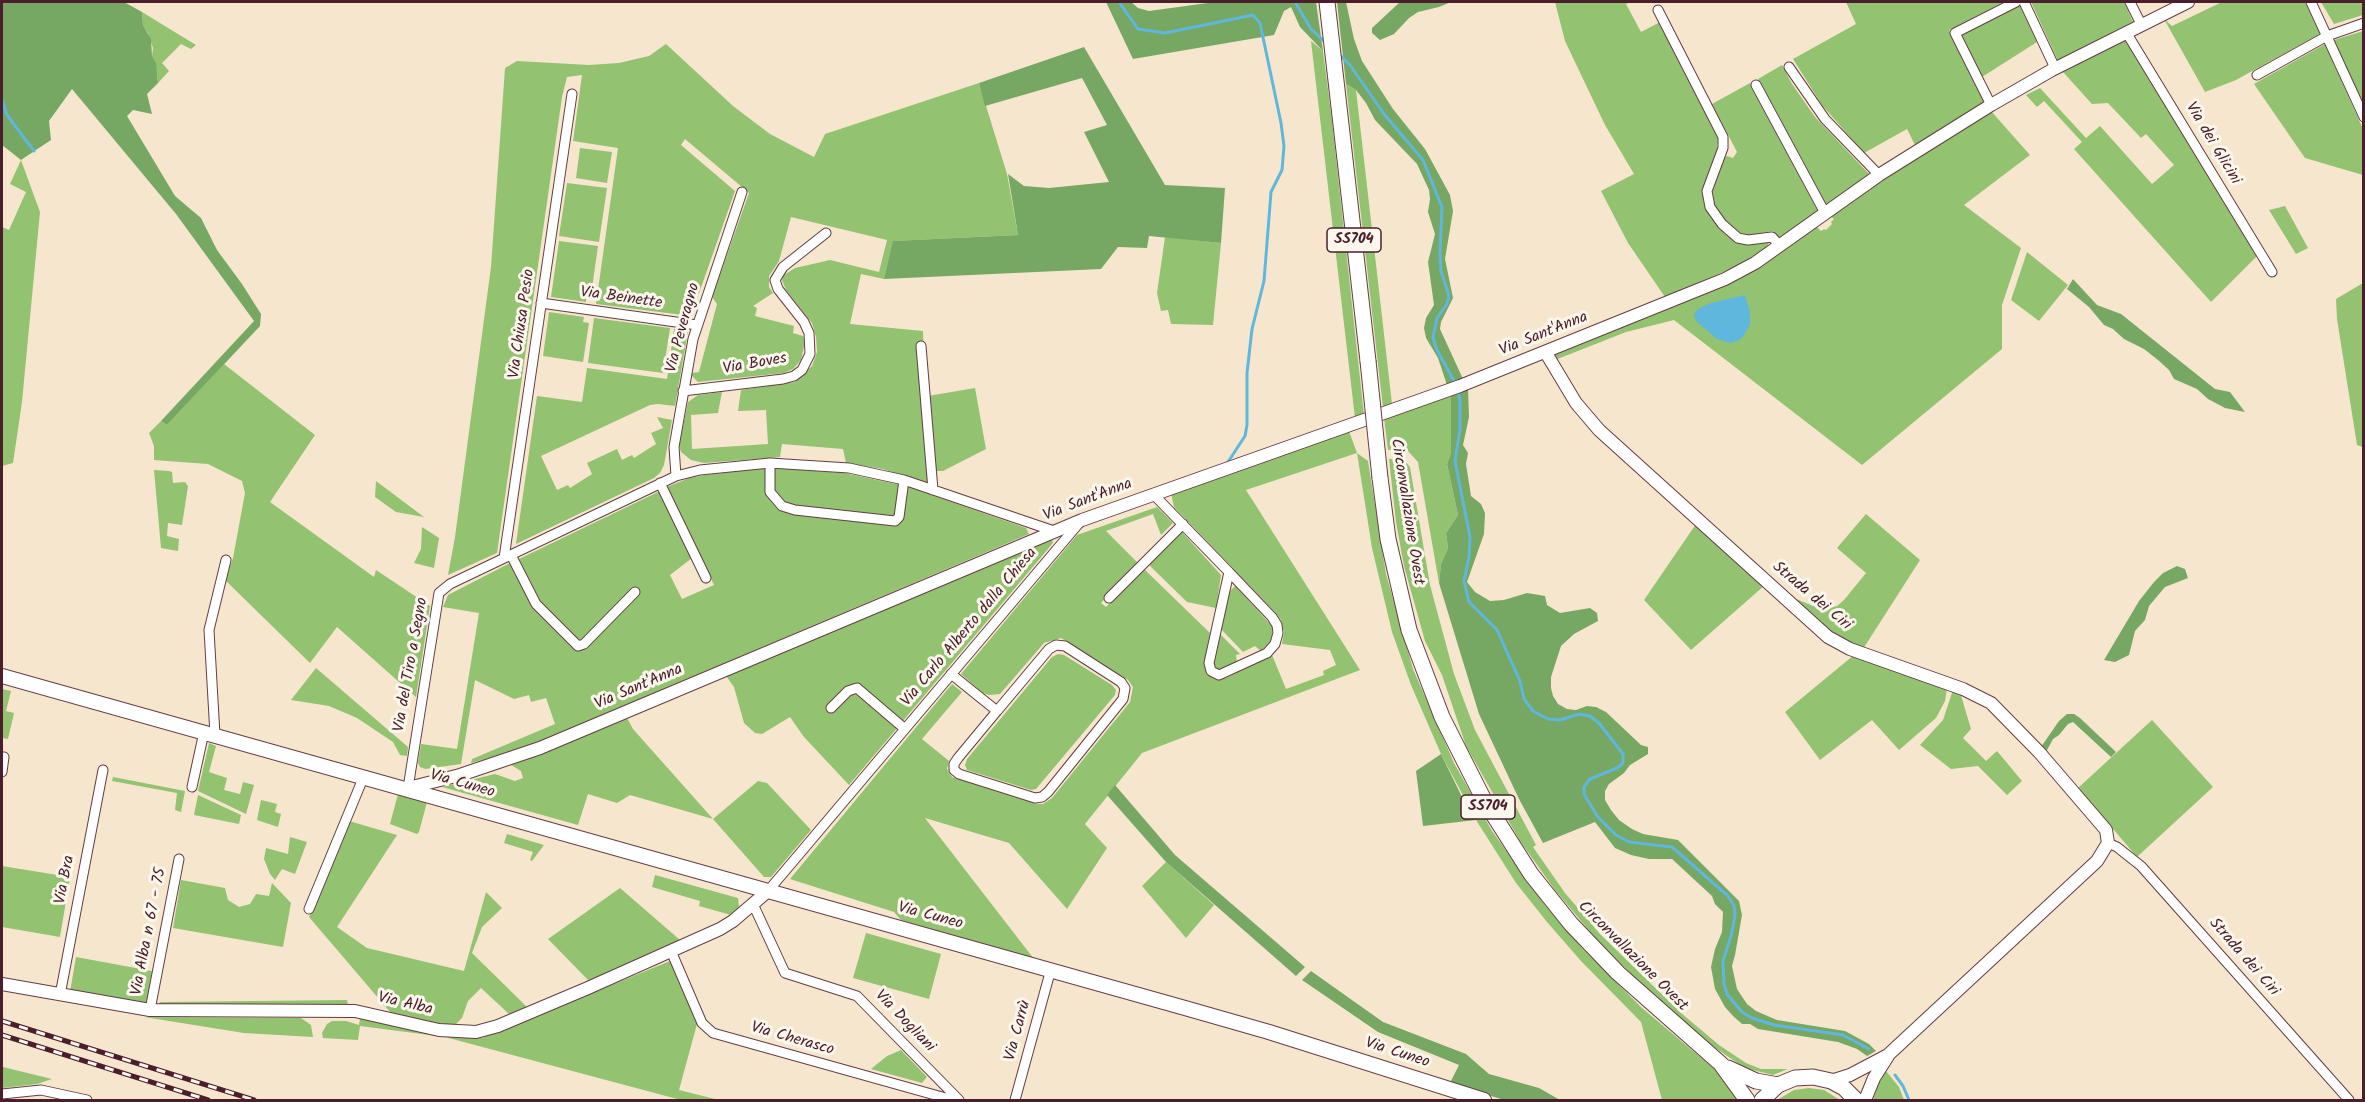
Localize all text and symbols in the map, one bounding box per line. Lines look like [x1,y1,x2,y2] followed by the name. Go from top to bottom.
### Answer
[2180,99,2244,189] street label: Via dei Glicini
[1327,228,1381,252] road number: SS704
[506,268,540,380] street label: Via Chiusa Pesio
[663,281,705,375] street label: Via Peveragno
[579,284,663,314] street label: Via Beinette
[1497,309,1591,361] street label: Via Sant'Anna
[722,350,788,380] street label: Via Boves
[1385,437,1427,587] street label: Circonvallazione Ovest
[1041,475,1135,527] street label: Via Sant'Anna
[898,545,1042,711] street label: Via Carlo Alberto dalla Chiesa
[1768,558,1854,636] street label: Strada dei Ciri
[391,596,433,734] street label: Via del Tiro a Segno
[592,661,686,715] street label: Via Sant'Anna
[427,767,497,803] street label: Via Cuneo
[1461,795,1515,819] road number: SS704
[52,854,80,906] street label: Via Bra
[128,867,172,997] street label: Via Alba n 67 - 75
[1573,898,1691,1016] street label: Circonvallazione Ovest
[895,899,965,935] street label: Via Cuneo
[2204,915,2282,1001] street label: Strada dei Ciri
[870,987,938,1057] street label: Via Dogliani
[376,989,434,1021] street label: Via Alba
[1002,999,1036,1063] street label: Via Carrù
[748,1019,836,1061] street label: Via Cherasco
[1362,1035,1432,1073] street label: Via Cuneo

